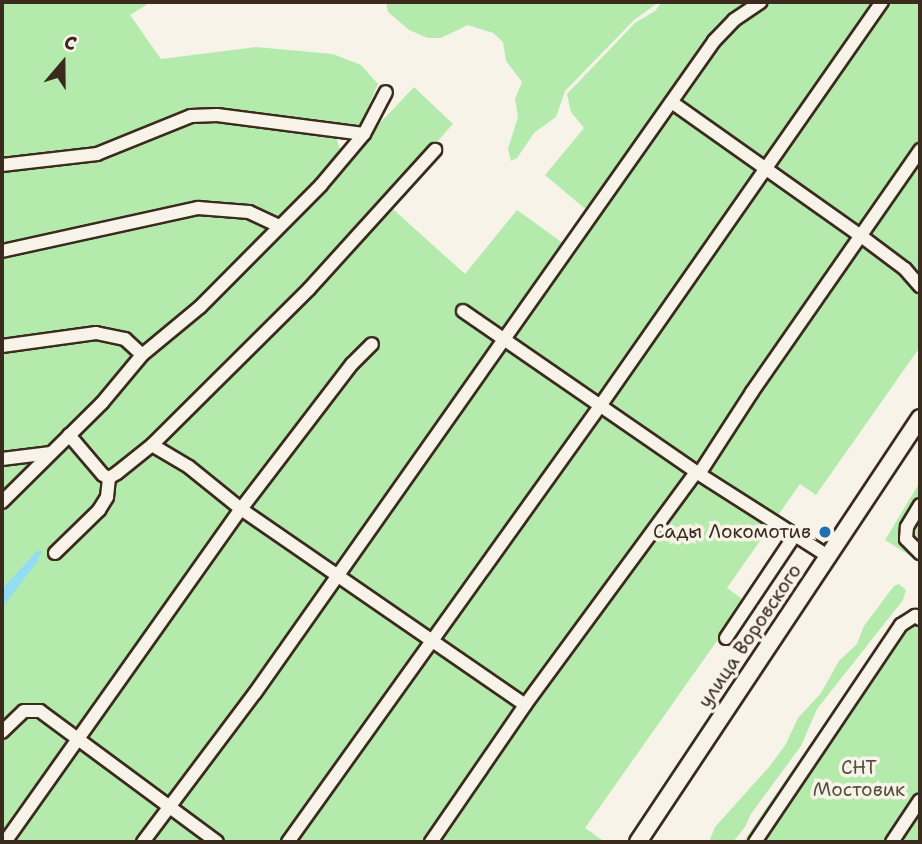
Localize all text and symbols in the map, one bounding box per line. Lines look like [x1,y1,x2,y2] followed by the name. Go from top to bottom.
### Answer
[28,28,98,98] north arrow
[61,29,80,57] text: С
[653,521,811,543] place label: Сады Локомотив
[817,524,833,540] marker: Сады Локомотив
[694,560,806,712] street label: улица Воровского
[813,757,905,801] park label: СНТ Мостовик

